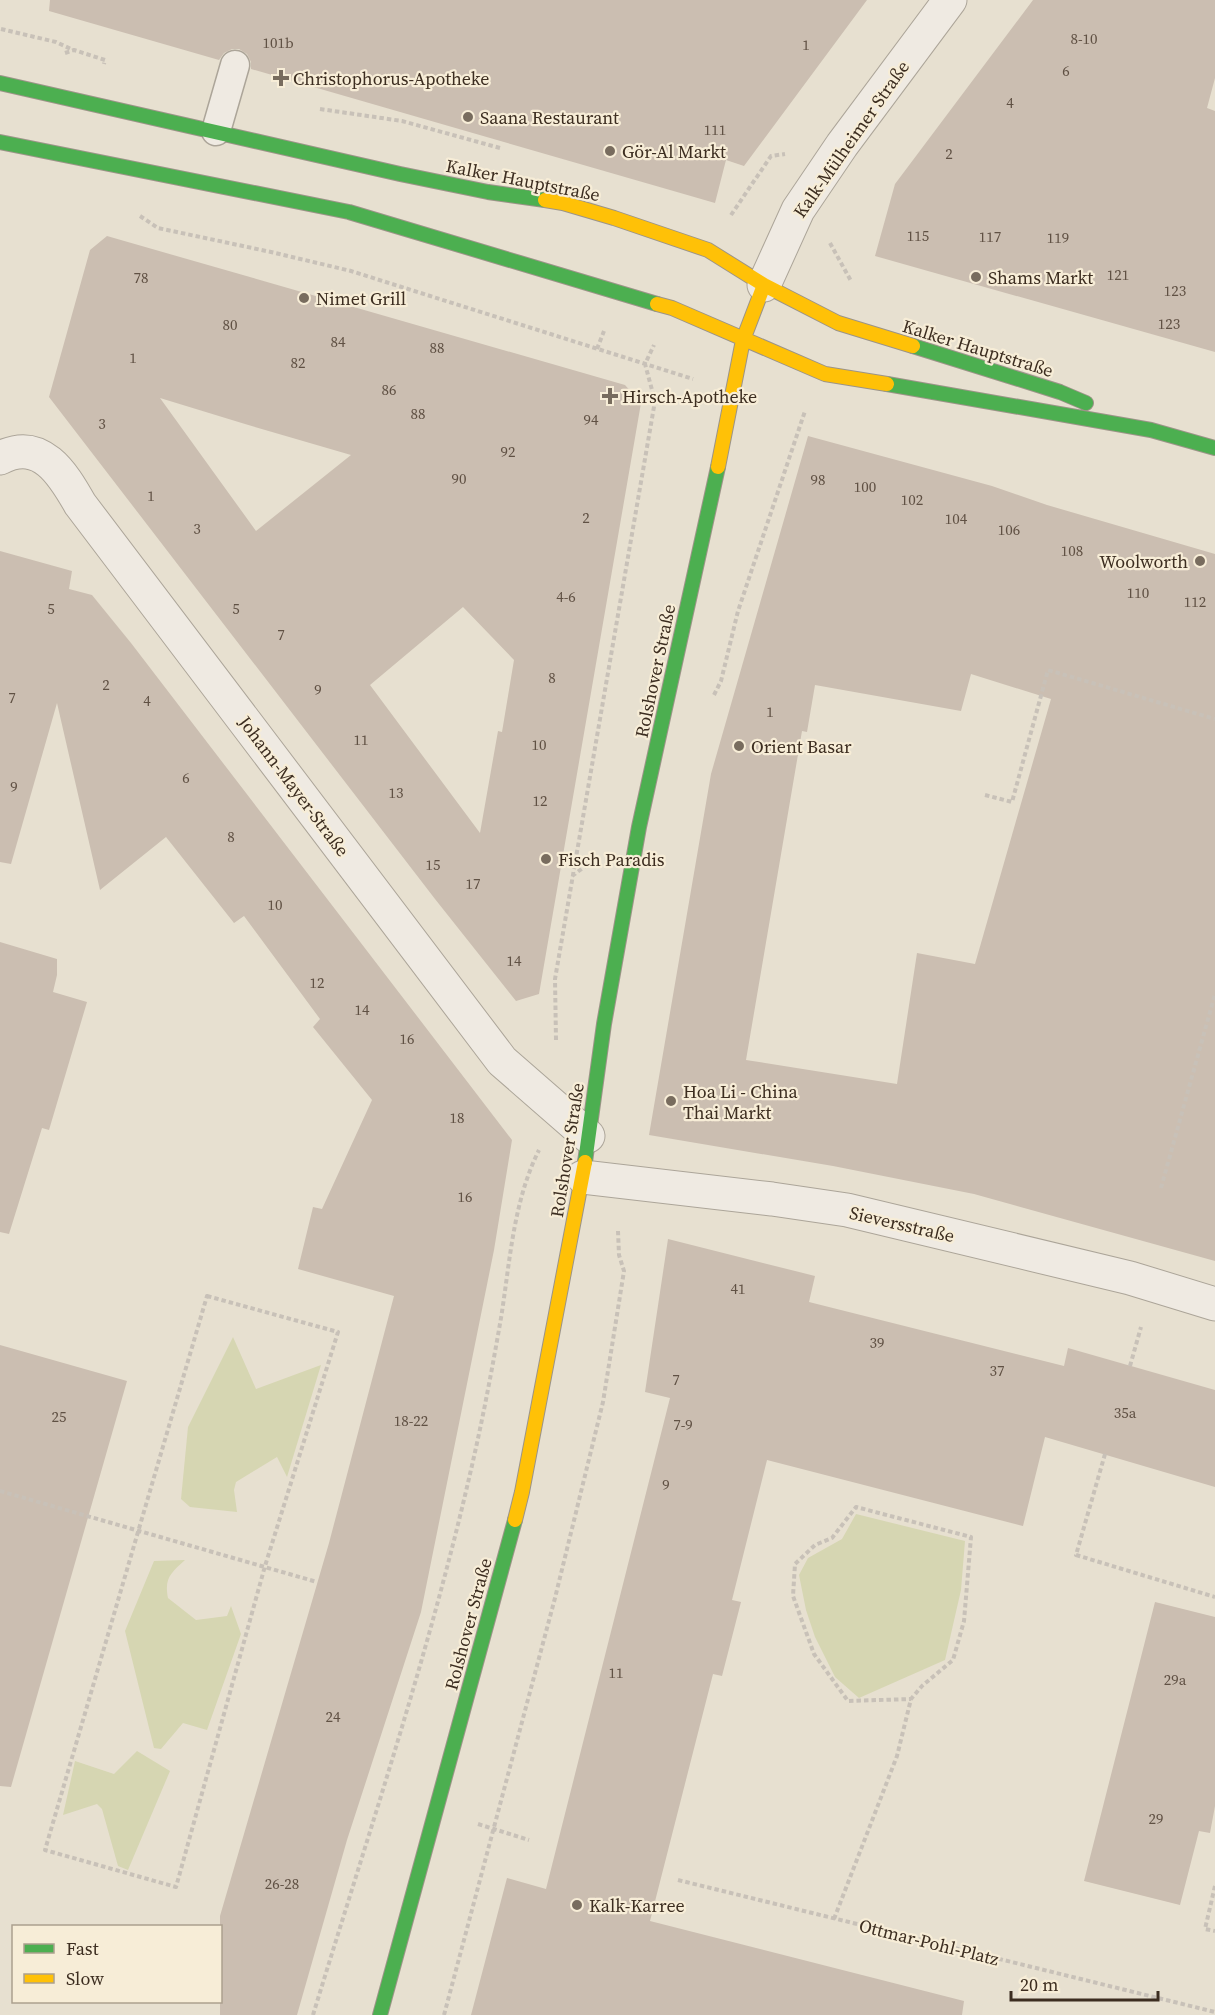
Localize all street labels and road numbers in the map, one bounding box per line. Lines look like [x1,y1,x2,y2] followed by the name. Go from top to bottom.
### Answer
[787,55,915,223] street label: Kalk-Mülheimer Straße
[444,153,602,207] street label: Kalker Hauptstraße
[900,313,1056,383] street label: Kalker Hauptstraße
[629,602,681,740] street label: Rolshover Straße
[232,710,355,861] street label: Johann-Mayer-Straße
[544,1081,590,1219] street label: Rolshover Straße
[847,1200,957,1248] street label: Sieversstraße
[438,1555,498,1693] street label: Rolshover Straße
[856,1913,1002,1971] street label: Ottmar-Pohl-Platz

